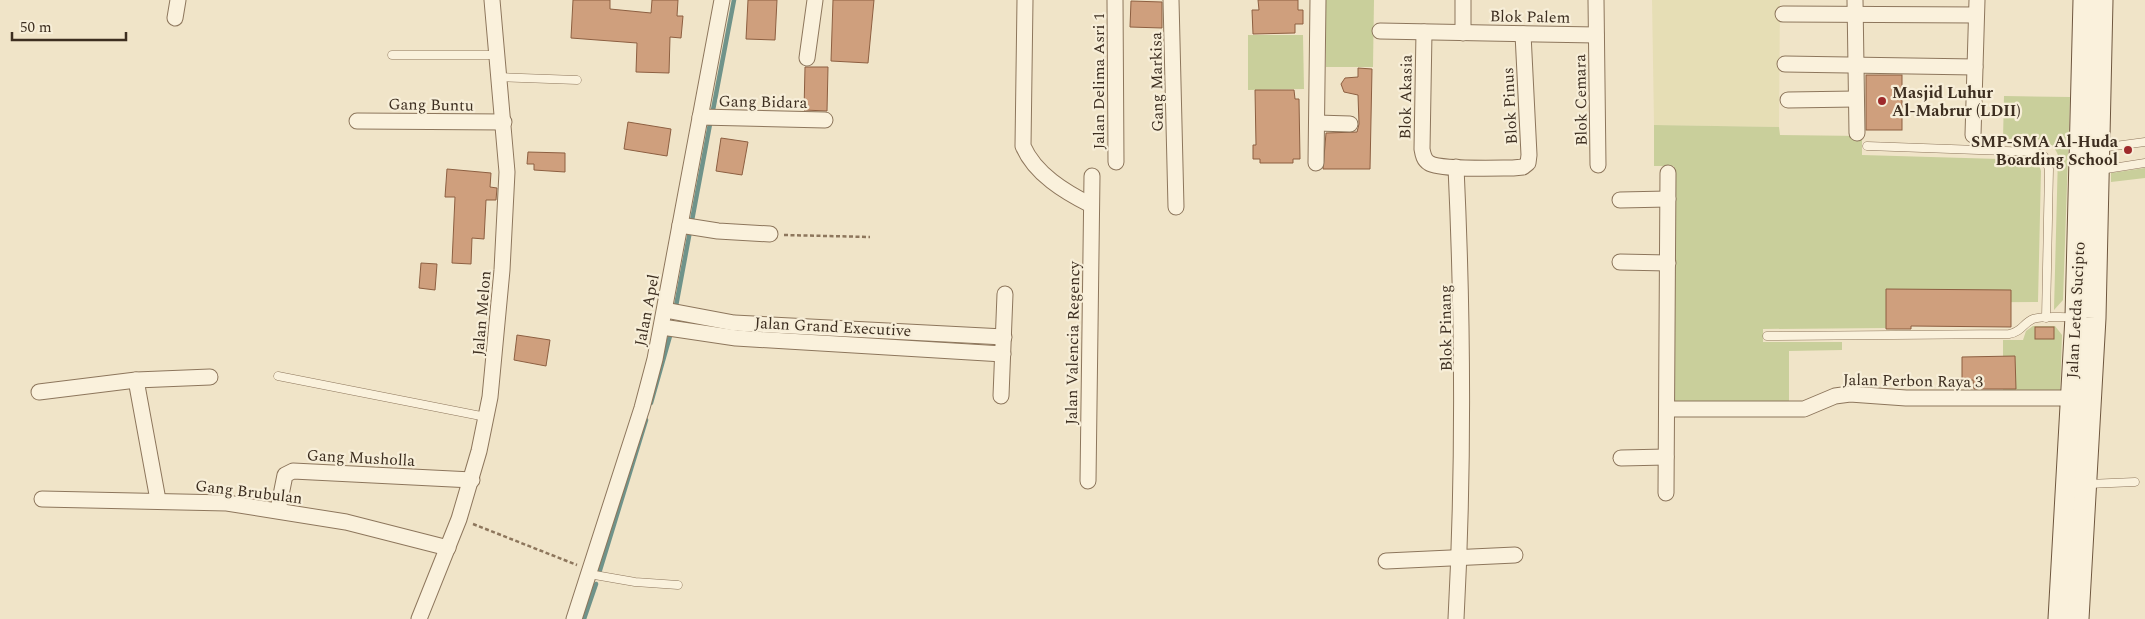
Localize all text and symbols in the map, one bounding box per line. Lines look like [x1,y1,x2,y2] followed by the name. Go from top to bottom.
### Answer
[1490,4,1571,30] street label: Blok Palem
[12,10,126,42] scale bar
[1087,13,1111,149] street label: Jalan Delima Asri 1
[20,16,52,39] text: 50 m
[1144,32,1170,132] street label: Gang Markisa
[1393,54,1419,140] street label: Blok Akasia
[1568,54,1594,146] street label: Blok Cemara
[1496,67,1524,145] street label: Blok Pinus
[1892,81,2021,123] place label: Masjid Luhur Al-Mabrur (LDII)
[718,89,808,115] street label: Gang Bidara
[388,92,474,118] street label: Gang Buntu
[1876,95,1888,107] marker: Masjid Luhur Al-Mabrur (LDII)
[1971,130,2119,172] place label: SMP-SMA Al-Huda Boarding School
[2122,144,2134,156] marker: SMP-SMA Al-Huda Boarding School
[2060,241,2092,379] street label: Jalan Letda Sucipto
[1060,260,1086,425] street label: Jalan Valencia Regency
[466,270,498,357] street label: Jalan Melon
[628,272,666,348] street label: Jalan Apel
[1433,284,1459,372] street label: Blok Pinang
[754,311,912,343] street label: Jalan Grand Executive
[1843,368,1983,394] street label: Jalan Perbon Raya 3
[306,443,416,473] street label: Gang Musholla
[194,474,304,510] street label: Gang Brubulan

